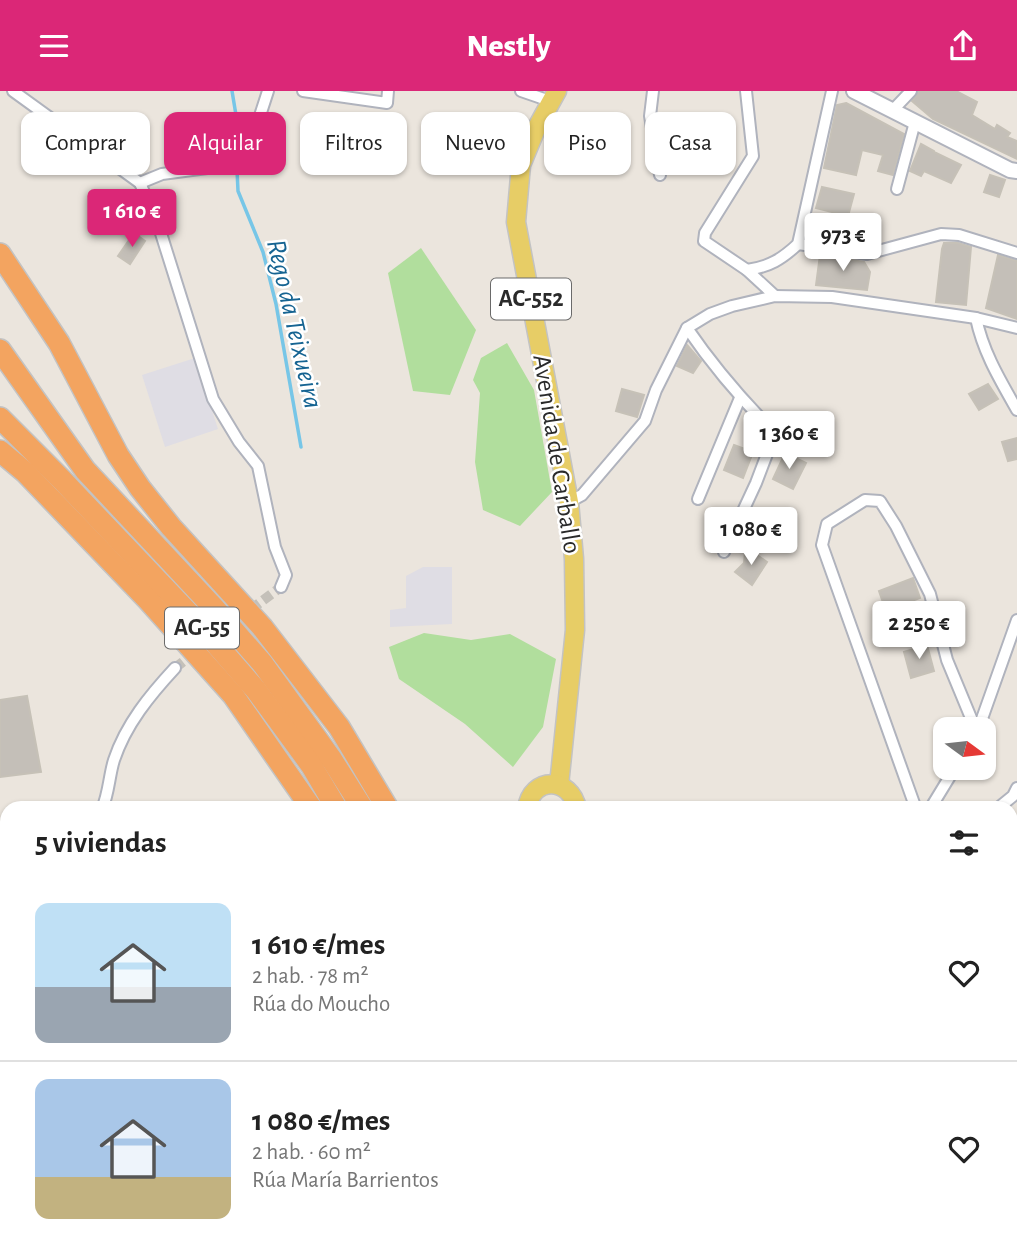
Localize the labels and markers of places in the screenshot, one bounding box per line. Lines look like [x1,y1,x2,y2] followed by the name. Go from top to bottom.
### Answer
[67,190,197,249] pin: 1 610 €
[794,213,892,273] pin: 973 €
[724,411,854,471] pin: 1 360 €
[686,507,816,567] pin: 1 080 €
[854,601,984,661] pin: 2 250 €

